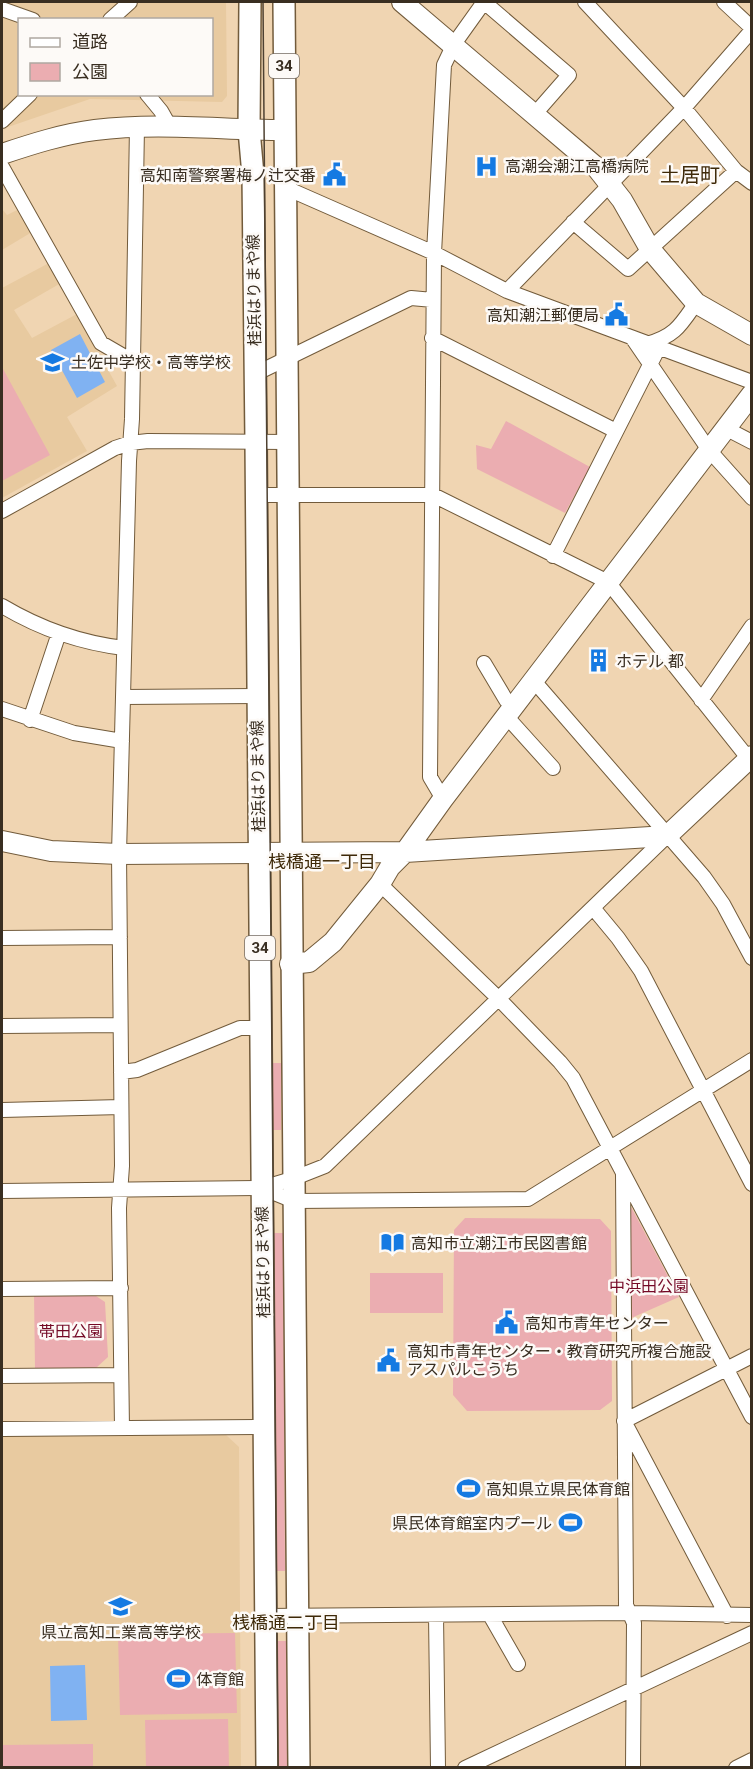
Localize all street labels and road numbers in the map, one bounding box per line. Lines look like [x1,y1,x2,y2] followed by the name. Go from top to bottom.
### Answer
[269,54,299,78] road number: 34
[244,234,264,346] street label: 桂浜はりまや線
[248,720,268,832] street label: 桂浜はりまや線
[245,936,275,960] road number: 34
[253,1206,273,1318] street label: 桂浜はりまや線

